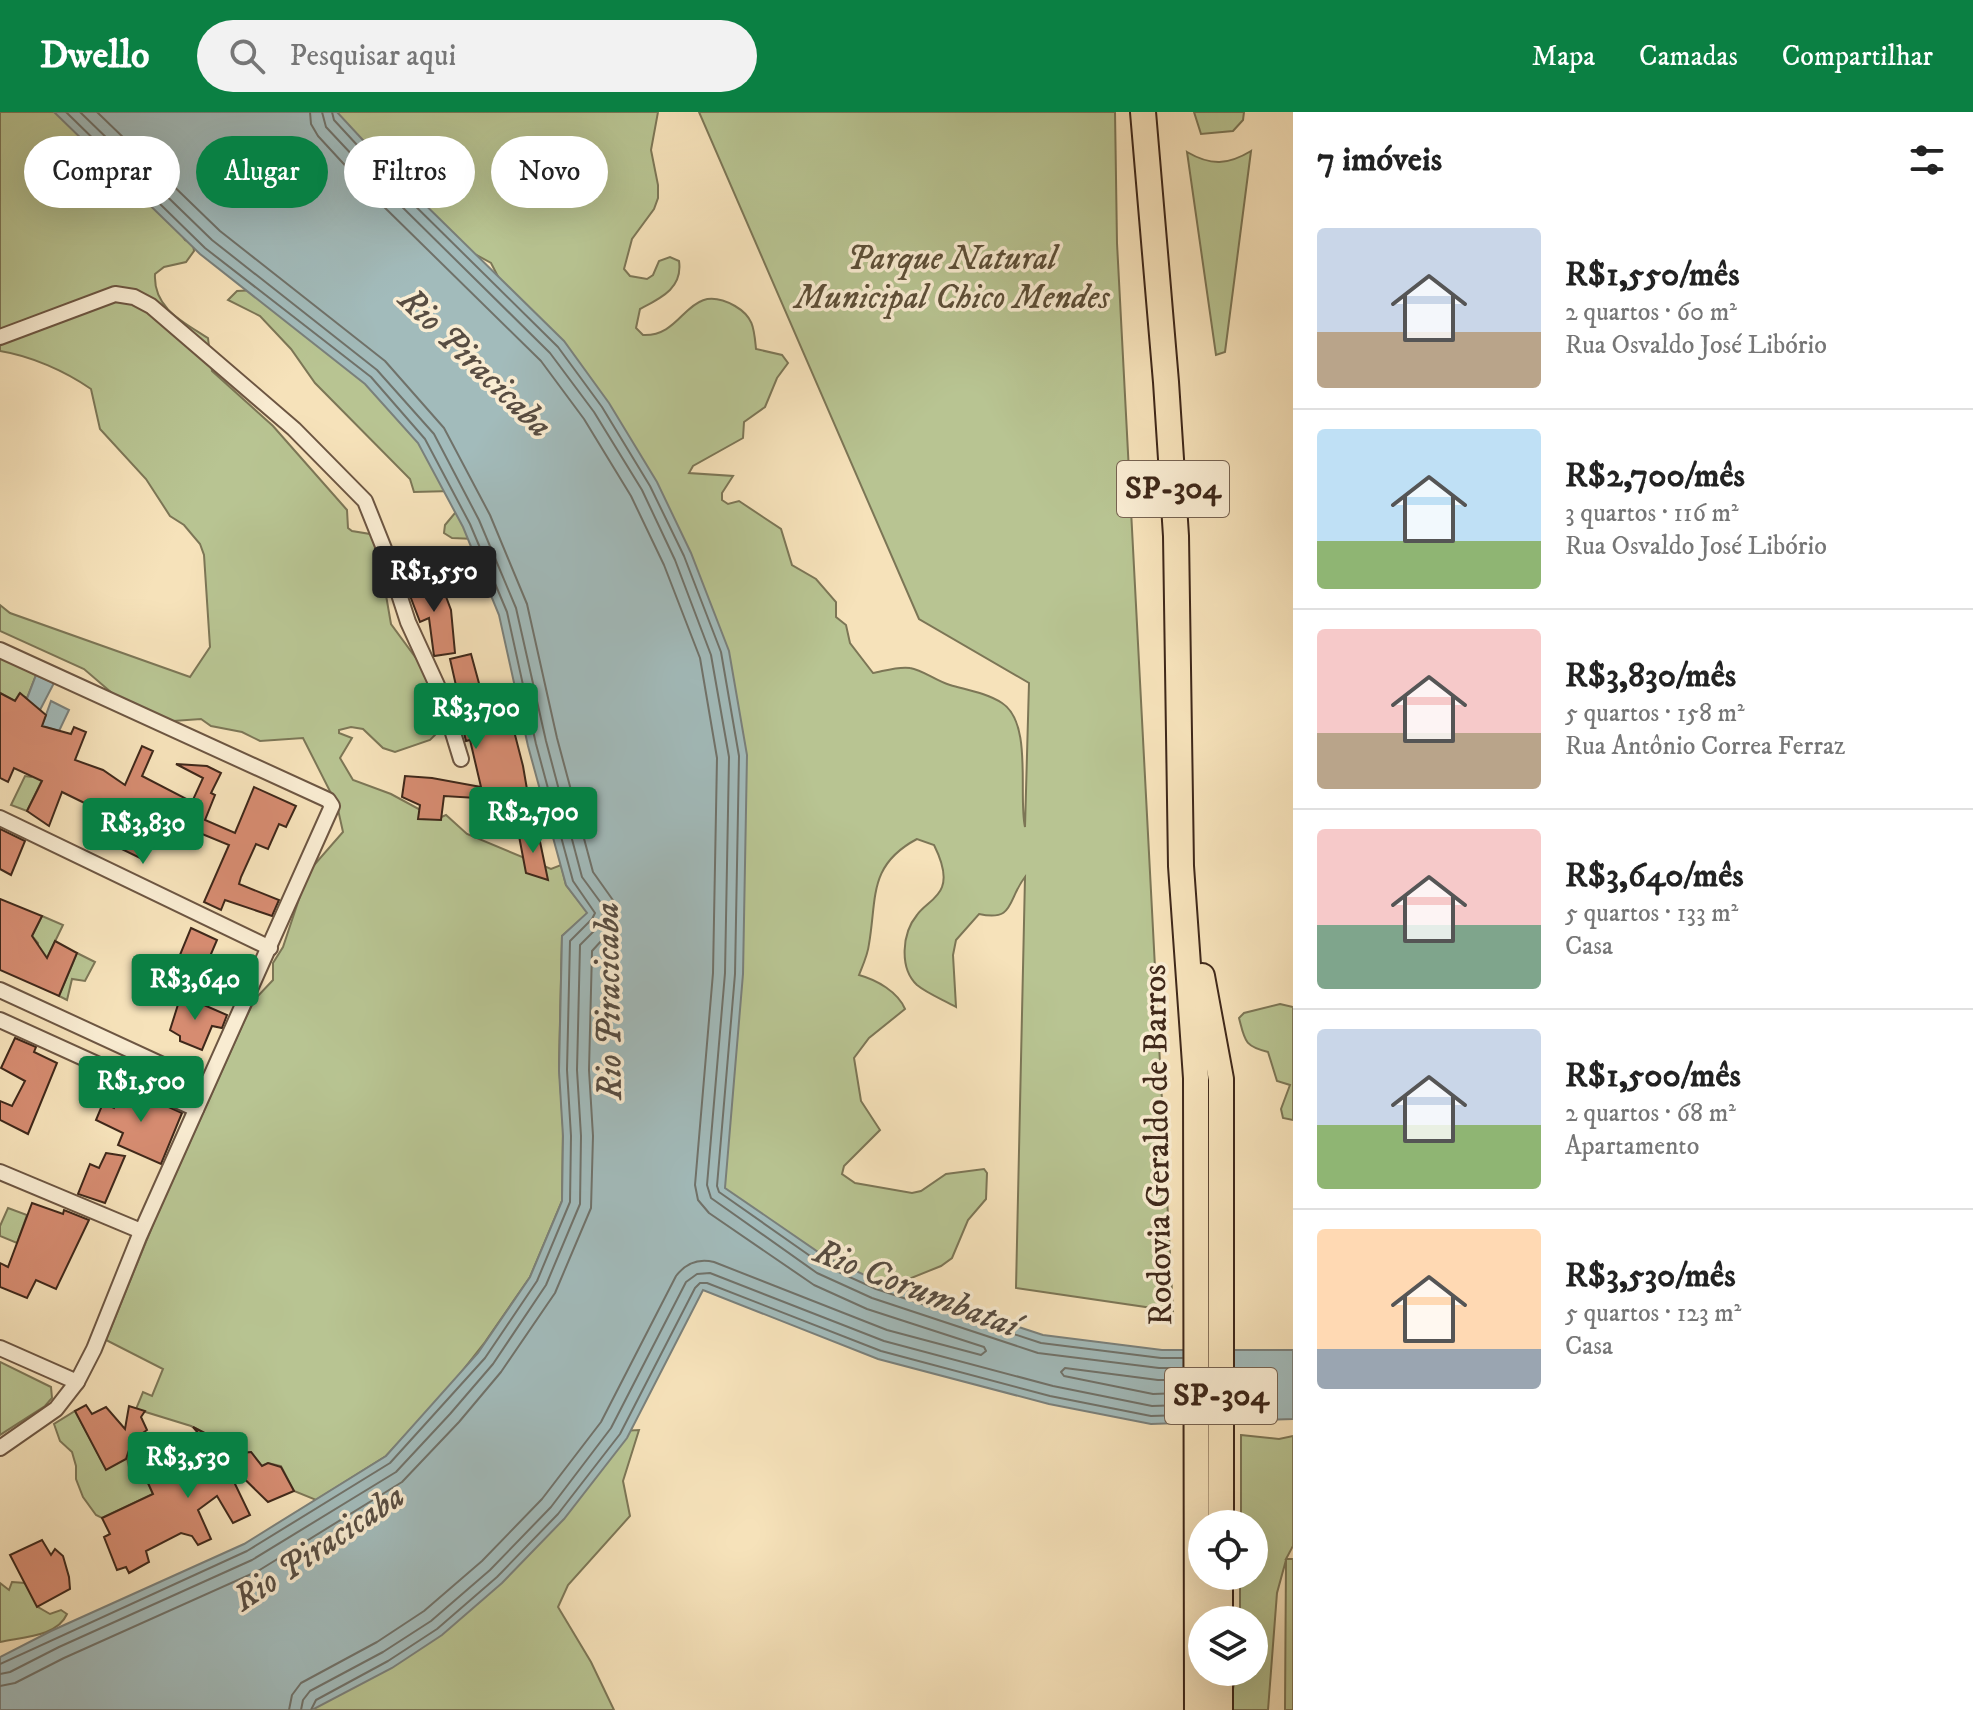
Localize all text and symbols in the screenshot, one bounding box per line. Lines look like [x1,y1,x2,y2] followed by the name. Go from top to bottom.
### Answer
[197,20,757,92] search box
[40,32,149,80] text: Dwello
[225,34,269,78] icon: search
[289,38,456,75] text: Pesquisar aqui
[1532,39,1595,74] text: Mapa
[1639,39,1738,74] text: Camadas
[1782,39,1933,74] text: Compartilhar
[24,136,180,208] chip: Comprar
[196,136,328,208] chip: Alugar
[344,136,475,208] chip: Filtros
[491,136,608,208] chip: Novo
[1905,138,1949,182] icon: filters
[1317,139,1442,181] text: 7 imóveis
[793,238,1110,319] park label: Parque Natural Municipal Chico Mendes
[1565,254,1740,296] text: R$1,550/mês
[1381,260,1477,356] icon: home
[387,277,562,448] water label: Rio Piracicaba
[1565,296,1737,329] text: 2 quartos · 60 m²
[1565,329,1827,362] text: Rua Osvaldo José Libório
[1565,455,1745,497] text: R$2,700/mês
[1117,461,1229,517] road number: SP-304
[1381,461,1477,557] icon: home
[1565,497,1739,530] text: 3 quartos · 116 m²
[1565,530,1827,563] text: Rua Osvaldo José Libório
[360,546,508,614] pin: R$1,550
[390,555,478,588] text: R$1,550
[1565,655,1736,697] text: R$3,830/mês
[1381,661,1477,757] icon: home
[402,683,550,751] pin: R$3,700
[432,692,520,725] text: R$3,700
[1565,697,1745,730] text: 5 quartos · 158 m²
[1565,730,1845,763] text: Rua Antônio Correa Ferraz
[459,787,607,855] pin: R$2,700
[487,796,579,829] text: R$2,700
[69,798,217,866] pin: R$3,830
[101,807,185,840] text: R$3,830
[1565,855,1744,897] text: R$3,640/mês
[1381,861,1477,957] icon: home
[1565,897,1738,930] text: 5 quartos · 133 m²
[585,902,633,1101] water label: Rio Piracicaba
[1565,930,1613,963] text: Casa
[121,954,269,1022] pin: R$3,640
[150,963,240,996] text: R$3,640
[1134,964,1182,1326] street label: Rodovia Geraldo de Barros
[1565,1055,1741,1097] text: R$1,500/mês
[67,1056,215,1124] pin: R$1,500
[1381,1061,1477,1157] icon: home
[97,1065,185,1098] text: R$1,500
[1565,1097,1736,1130] text: 2 quartos · 68 m²
[1565,1130,1699,1163] text: Apartamento
[806,1229,1031,1351] water label: Rio Corumbataí
[1565,1255,1736,1297] text: R$3,530/mês
[1381,1261,1477,1357] icon: home
[1565,1297,1741,1330] text: 5 quartos · 123 m²
[1565,1330,1613,1363] text: Casa
[1165,1368,1277,1424] road number: SP-304
[114,1432,262,1500] pin: R$3,530
[146,1441,230,1474] text: R$3,530
[224,1474,414,1623] water label: Rio Piracicaba
[1188,1510,1268,1686] map controls
[1188,1510,1268,1590] button: locate
[1188,1606,1268,1686] button: layers

